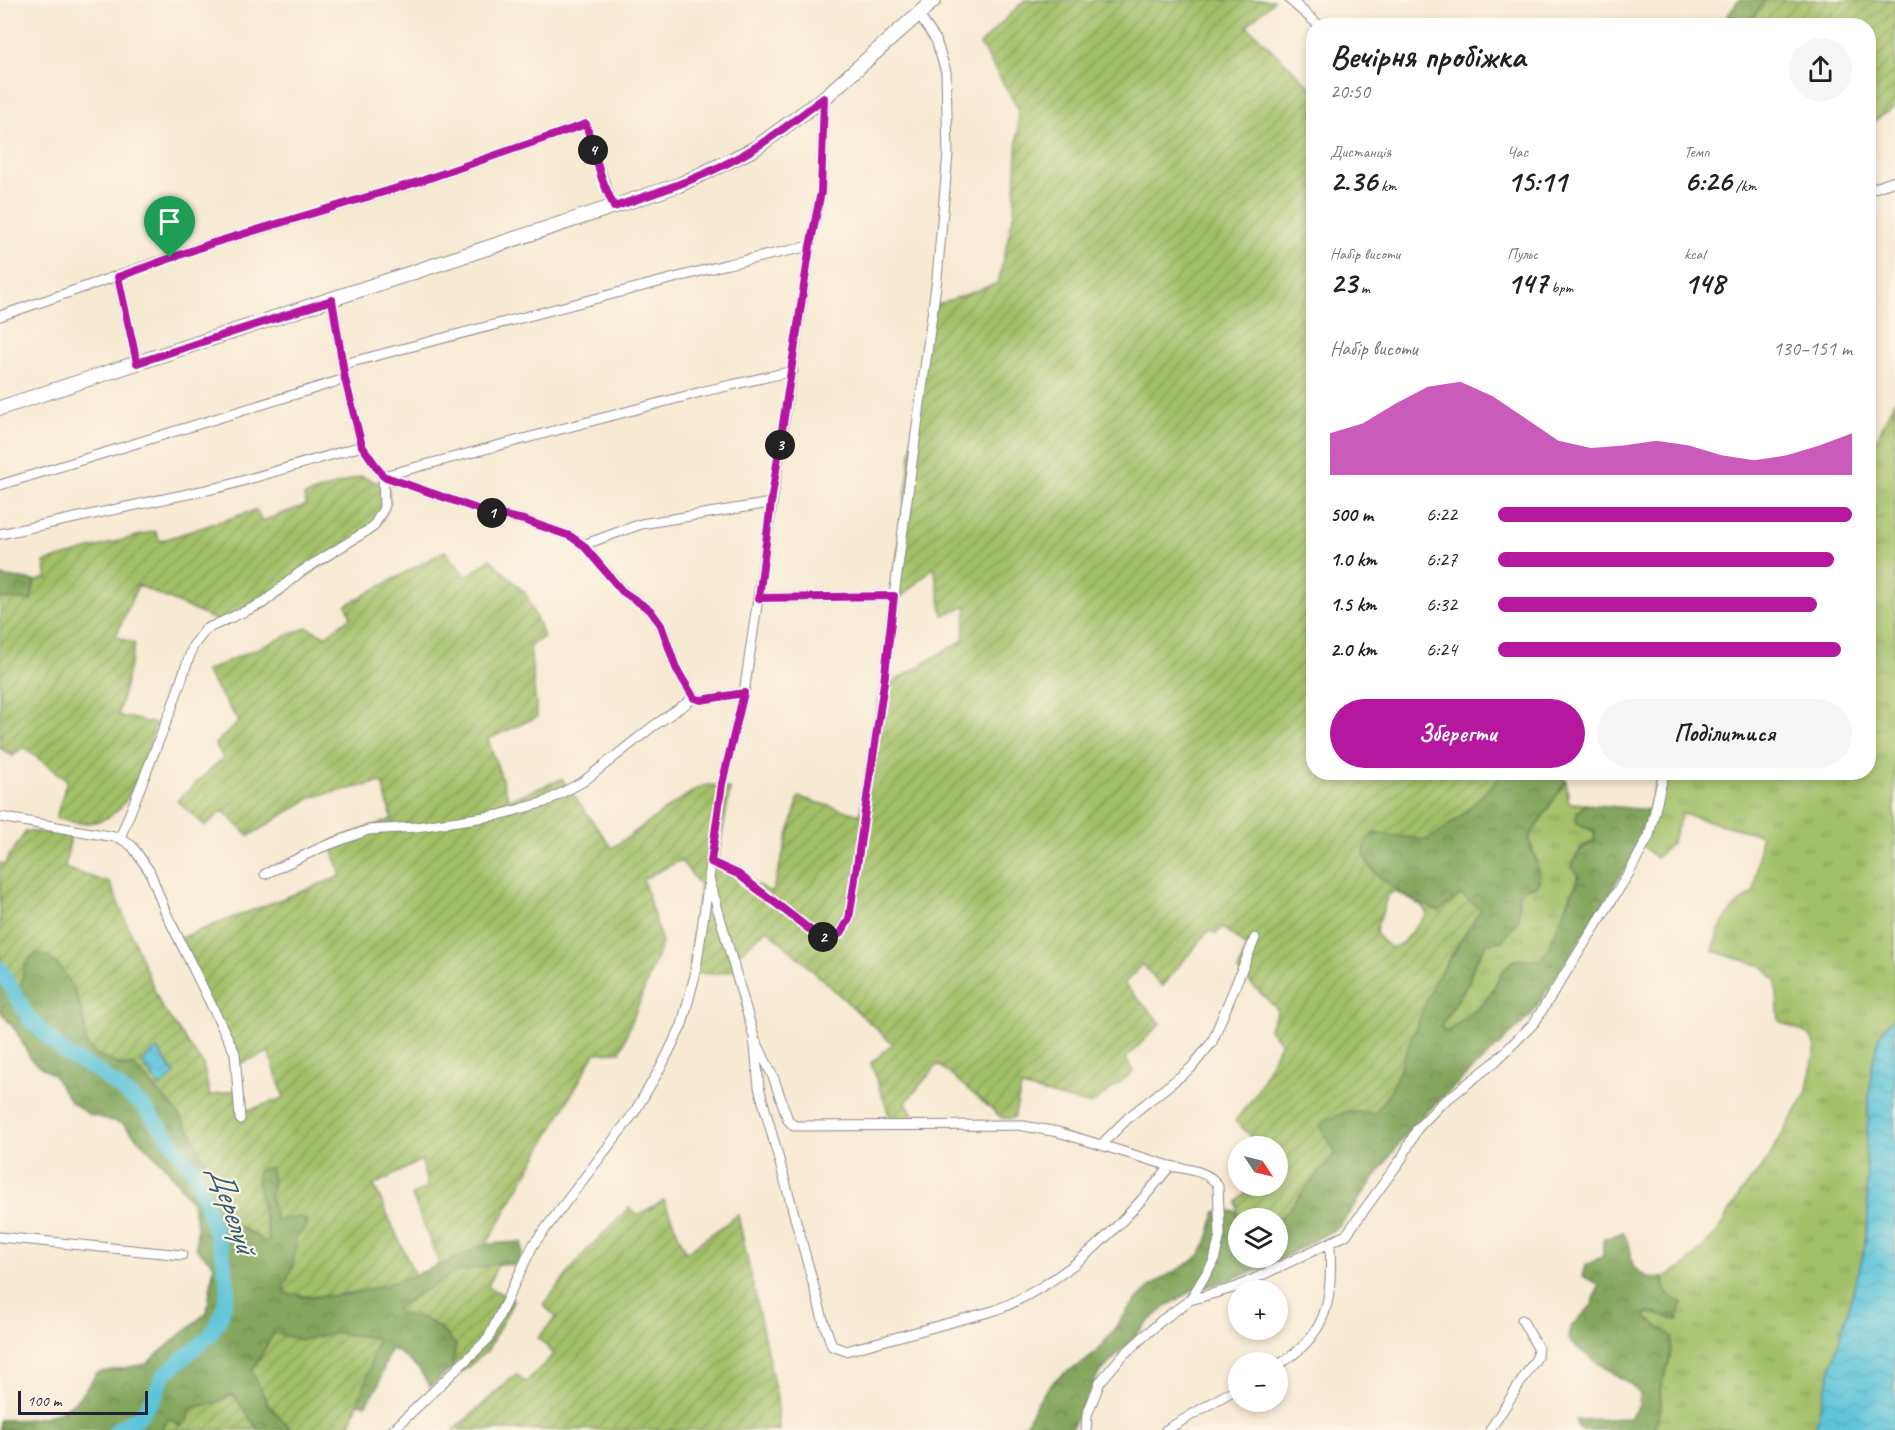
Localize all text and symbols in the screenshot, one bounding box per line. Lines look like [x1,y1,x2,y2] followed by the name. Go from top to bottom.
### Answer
[1330,35,1525,77] text: Вечірня пробіжка
[1789,38,1852,101] button: share
[1330,79,1370,104] text: 20:50
[578,135,608,165] pin: 4
[589,140,597,160] text: 4
[1330,142,1391,162] text: Дистанція
[1507,142,1528,162] text: Час
[1684,142,1710,162] text: Темп
[1330,162,1377,200] text: 2.36
[1507,162,1566,200] text: 15:11
[1684,162,1732,200] text: 6:26
[1377,176,1397,196] text: km
[1732,176,1757,196] text: /km
[144,196,195,258] pin
[153,205,186,238] icon: arrive
[1330,244,1400,264] text: Набір висоти
[1507,244,1538,264] text: Пульс
[1684,244,1705,264] text: kcal
[1330,264,1357,302] text: 23
[1507,264,1547,302] text: 147
[1684,264,1725,302] text: 148
[1357,278,1370,298] text: m
[1547,278,1573,298] text: bpm
[1330,336,1417,361] text: Набір висоти
[1773,336,1852,361] text: 130–151 m
[765,430,795,460] pin: 3
[776,435,784,455] text: 3
[477,498,507,528] pin: 1
[1330,502,1373,527] text: 500 m
[1426,502,1457,527] text: 6:22
[488,503,496,523] text: 1
[1330,547,1377,572] text: 1.0 km
[1426,547,1457,572] text: 6:27
[1330,592,1376,617] text: 1.5 km
[1426,592,1457,617] text: 6:32
[1330,637,1377,662] text: 2.0 km
[1426,637,1457,662] text: 6:24
[1330,699,1585,768] button: Зберегти
[1597,699,1852,768] button: Поділитися
[808,922,838,952] pin: 2
[819,927,827,947] text: 2
[1228,1136,1288,1196] north arrow
[1228,1136,1288,1412] map controls
[199,1159,269,1264] water label: Дерелуй
[1228,1208,1288,1268] button: layers
[1228,1280,1288,1340] button: +
[1228,1352,1288,1412] button: −
[18,1388,148,1416] scale bar
[27,1391,61,1411] text: 100 m

